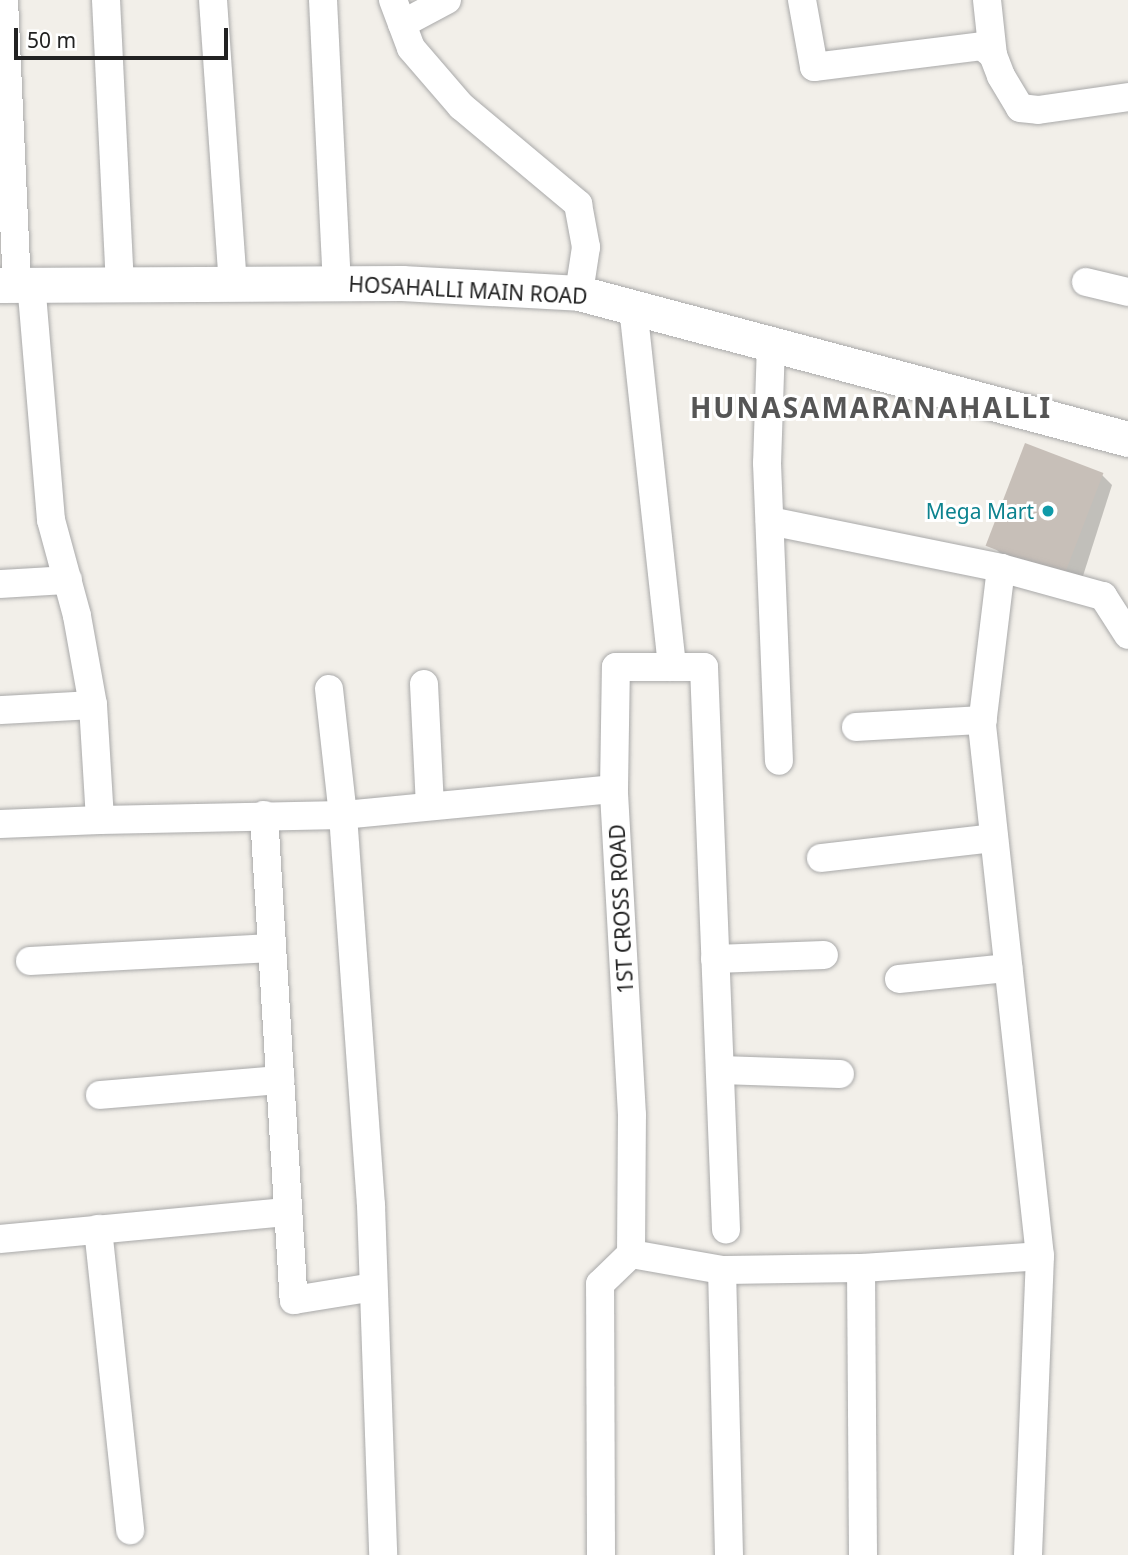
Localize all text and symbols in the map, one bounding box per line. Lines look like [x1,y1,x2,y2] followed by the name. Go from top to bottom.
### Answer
[18,14,231,58] scale bar
[27,26,76,54] text: 50 m
[348,271,588,309] street label: HOSAHALLI MAIN ROAD
[692,390,1050,424] district label: HUNASAMARANAHALLI
[926,498,1034,524] place label: Mega Mart
[1040,503,1056,519] marker: Mega Mart
[604,824,638,994] street label: 1ST CROSS ROAD

